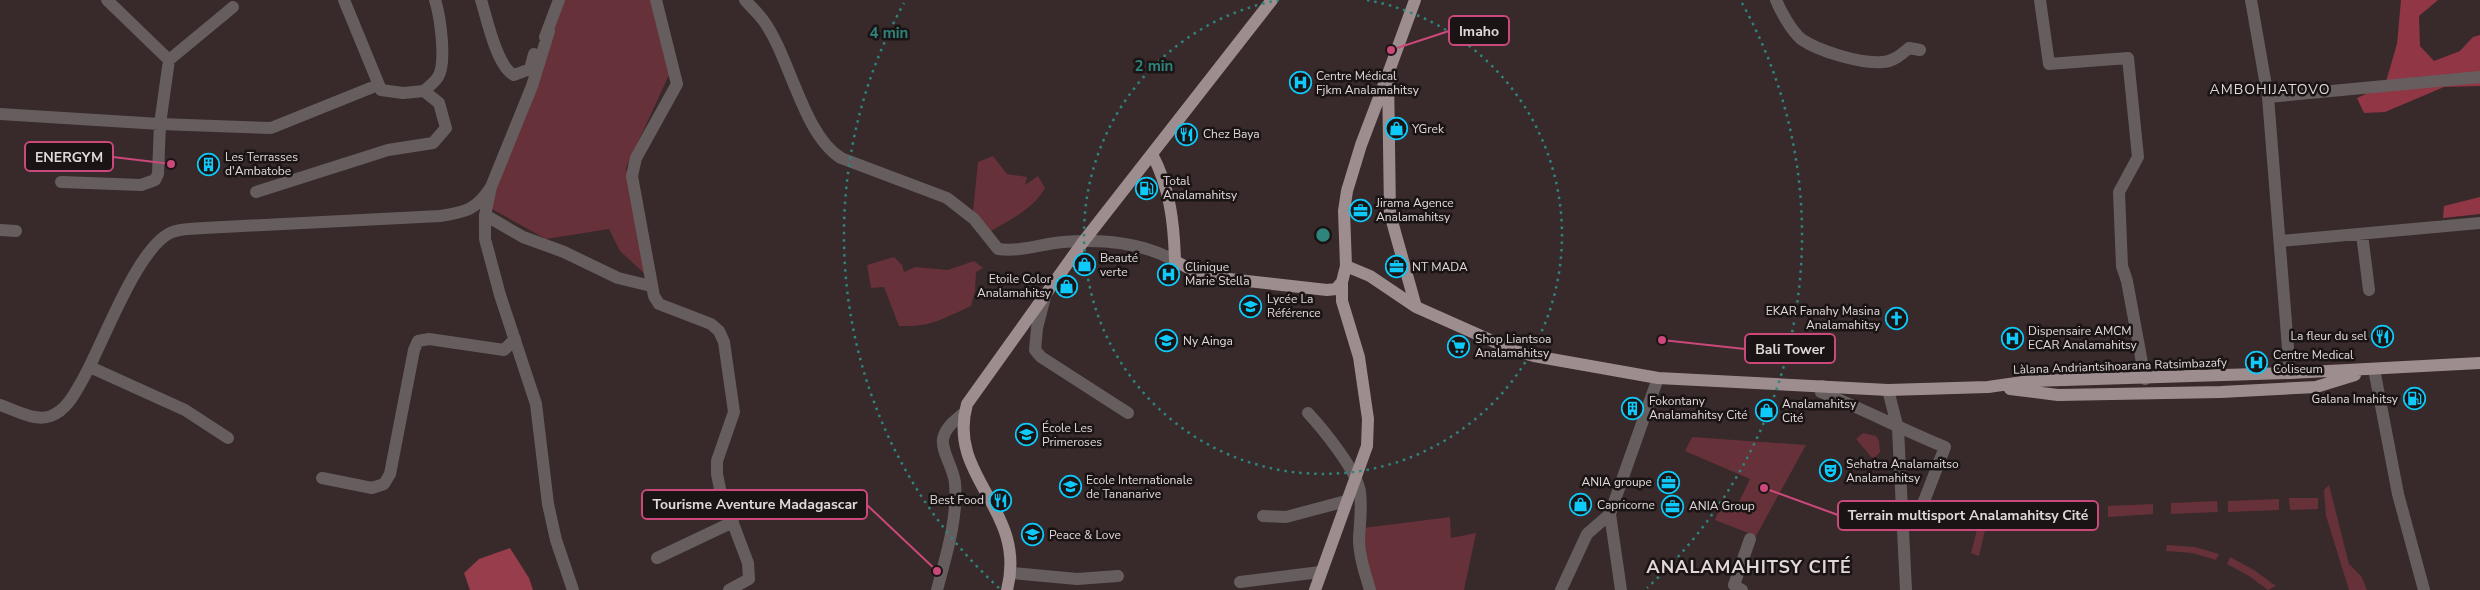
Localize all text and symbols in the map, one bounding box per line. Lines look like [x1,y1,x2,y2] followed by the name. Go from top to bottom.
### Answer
[1449,16,1509,45] callout: Imaho
[1459,22,1499,41] text: Imaho
[870,23,908,43] text: 4 min
[1135,56,1173,76] text: 2 min
[1316,68,1420,98] place label: Centre Médical Fjkm Analamahitsy
[1288,71,1312,95] hospital icon: Centre Médical Fjkm Analamahitsy
[2210,80,2330,99] district label: AMBOHIJATOVO
[1384,117,1408,141] shop icon: YGrek
[1411,121,1445,137] place label: YGrek
[1175,122,1199,146] restaurant icon: Chez Baya
[1203,126,1260,142] place label: Chez Baya
[25,142,113,171] callout: ENERGYM
[35,148,103,167] text: ENERGYM
[225,149,298,179] place label: Les Terrasses d'Ambatobe
[197,152,221,176] building icon: Les Terrasses d'Ambatobe
[1163,173,1238,203] place label: Total Analamahitsy
[1135,176,1159,200] fuel station icon: Total Analamahitsy
[1375,195,1454,225] place label: Jirama Agence Analamahitsy
[1348,198,1372,222] office icon: Jirama Agence Analamahitsy
[1314,226,1332,244] centre of rings
[1100,250,1138,280] place label: Beauté verte
[1072,253,1096,277] shop icon: Beauté verte
[1384,255,1408,279] office icon: NT MADA
[1185,259,1250,289] place label: Clinique Marie Stella
[1412,259,1468,275] place label: NT MADA
[1157,262,1181,286] hospital icon: Clinique Marie Stella
[977,271,1052,301] place label: Etoile Color Analamahitsy
[1055,274,1079,298] shop icon: Etoile Color Analamahitsy
[1267,291,1321,321] place label: Lycée La Référence
[1239,294,1263,318] school or university icon: Lycée La Référence
[1766,303,1881,333] place label: EKAR Fanahy Masina Analamahitsy
[1884,306,1908,330] church icon: EKAR Fanahy Masina Analamahitsy
[2028,323,2138,353] place label: Dispensaire AMCM ECAR Analamahitsy
[2371,324,2395,348] restaurant icon: La fleur du sel
[2000,326,2024,350] hospital icon: Dispensaire AMCM ECAR Analamahitsy
[2291,328,2367,344] place label: La fleur du sel
[1155,329,1179,353] school or university icon: Ny Ainga
[1475,331,1551,361] place label: Shop Liantsoa Analamahitsy
[1183,333,1233,349] place label: Ny Ainga
[1447,334,1471,358] supermarket icon: Shop Liantsoa Analamahitsy
[1745,334,1835,363] callout: Bali Tower
[1755,340,1825,359] text: Bali Tower
[2273,347,2354,377] place label: Centre Medical Coliseum
[2245,350,2269,374] hospital icon: Centre Medical Coliseum
[2013,354,2228,378] street label: Làlana Andriantsihoarana Ratsimbazafy
[2402,387,2426,411] fuel station icon: Galana Imahitsy
[2311,391,2399,407] place label: Galana Imahitsy
[1649,393,1748,423] place label: Fokontany Analamahitsy Cité
[1621,396,1645,420] building icon: Fokontany Analamahitsy Cité
[1782,396,1857,426] place label: Analamahitsy Cité
[1754,399,1778,423] shop icon: Analamahitsy Cité
[1042,420,1102,450] place label: École Les Primeroses
[1014,423,1038,447] school or university icon: École Les Primeroses
[1846,456,1959,486] place label: Sehatra Analamaitso Analamahitsy
[1818,459,1842,483] theatre icon: Sehatra Analamaitso Analamahitsy
[1656,470,1680,494] office icon: ANIA groupe
[1086,472,1193,502] place label: Ecole Internationale de Tananarive
[1581,474,1652,490] place label: ANIA groupe
[1058,475,1082,499] school or university icon: Ecole Internationale de Tananarive
[988,488,1012,512] restaurant icon: Best Food
[642,490,867,519] callout: Tourisme Aventure Madagascar
[930,492,984,508] place label: Best Food
[1569,493,1593,517] shop icon: Capricorne
[1661,494,1685,518] office icon: ANIA Group
[652,495,858,514] text: Tourisme Aventure Madagascar
[1597,497,1655,513] place label: Capricorne
[1689,498,1755,514] place label: ANIA Group
[1838,501,2098,530] callout: Terrain multisport Analamahitsy Cité
[1848,506,2089,525] text: Terrain multisport Analamahitsy Cité
[1021,523,1045,547] school or university icon: Peace & Love
[1049,527,1121,543] place label: Peace & Love
[1646,555,1852,579] district label: ANALAMAHITSY CITÉ

